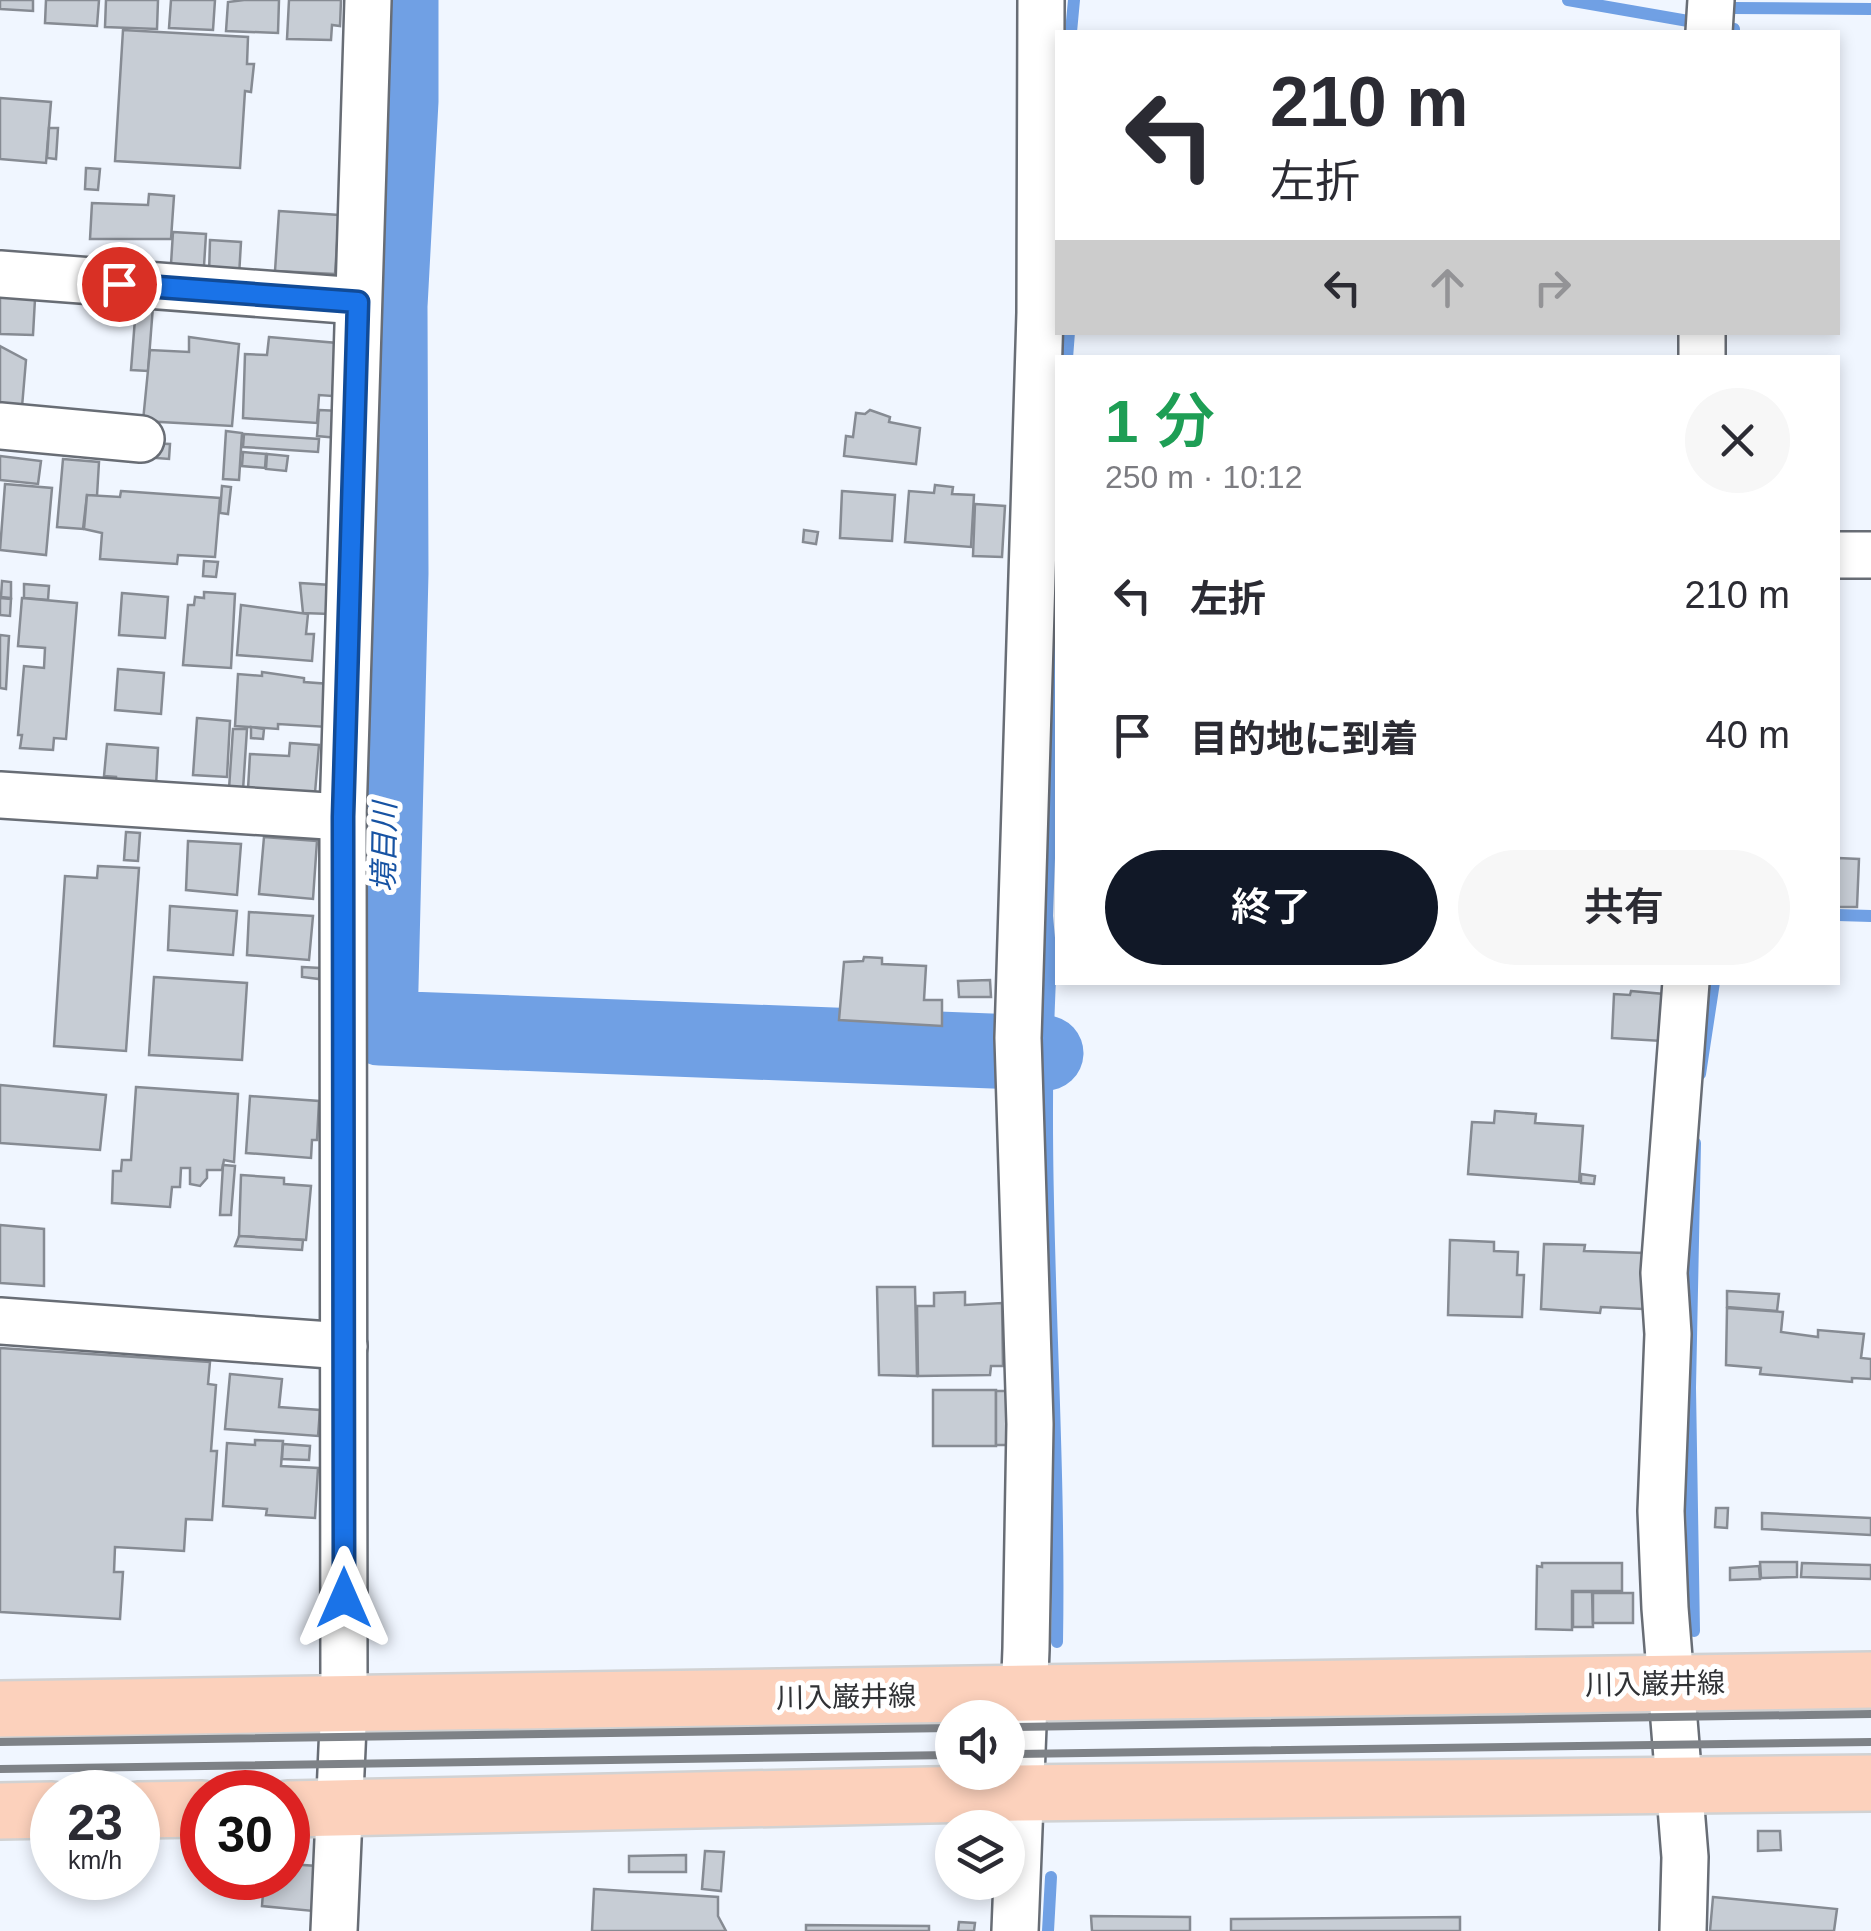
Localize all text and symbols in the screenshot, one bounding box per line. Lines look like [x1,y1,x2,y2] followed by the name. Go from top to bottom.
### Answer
[1270,63,1468,141] text: 210 m
[1105,70,1235,200] icon: left
[1270,156,1360,207] text: 左折
[77,242,162,327] pin
[92,257,147,312] icon: arrive
[1315,260,1370,315] icon: left
[1420,260,1475,315] icon: ahead
[1525,260,1580,315] icon: right
[1105,388,1215,455] text: 1 分
[1685,388,1790,493] button: close
[1105,459,1302,495] text: 250 m · 10:12
[1105,568,1160,623] icon: left
[1684,574,1790,616] text: 210 m
[1190,578,1266,620] text: 左折
[1105,708,1160,763] icon: arrive
[1706,714,1790,756] text: 40 m
[1190,718,1418,760] text: 目的地に到着
[367,799,401,892] water label: 境目川
[1105,850,1438,965] button: 終了
[1458,850,1790,965] button: 共有
[292,1546,396,1650] position arrow
[1585,1667,1725,1701] street label: 川入巌井線
[776,1680,916,1714] street label: 川入巌井線
[935,1700,1025,1900] map controls
[935,1700,1025,1790] button: sound
[180,1770,310,1900] speed limit sign: 30
[67,1795,123,1851] text: 23
[935,1810,1025,1900] button: layers
[68,1846,122,1874] text: km/h

